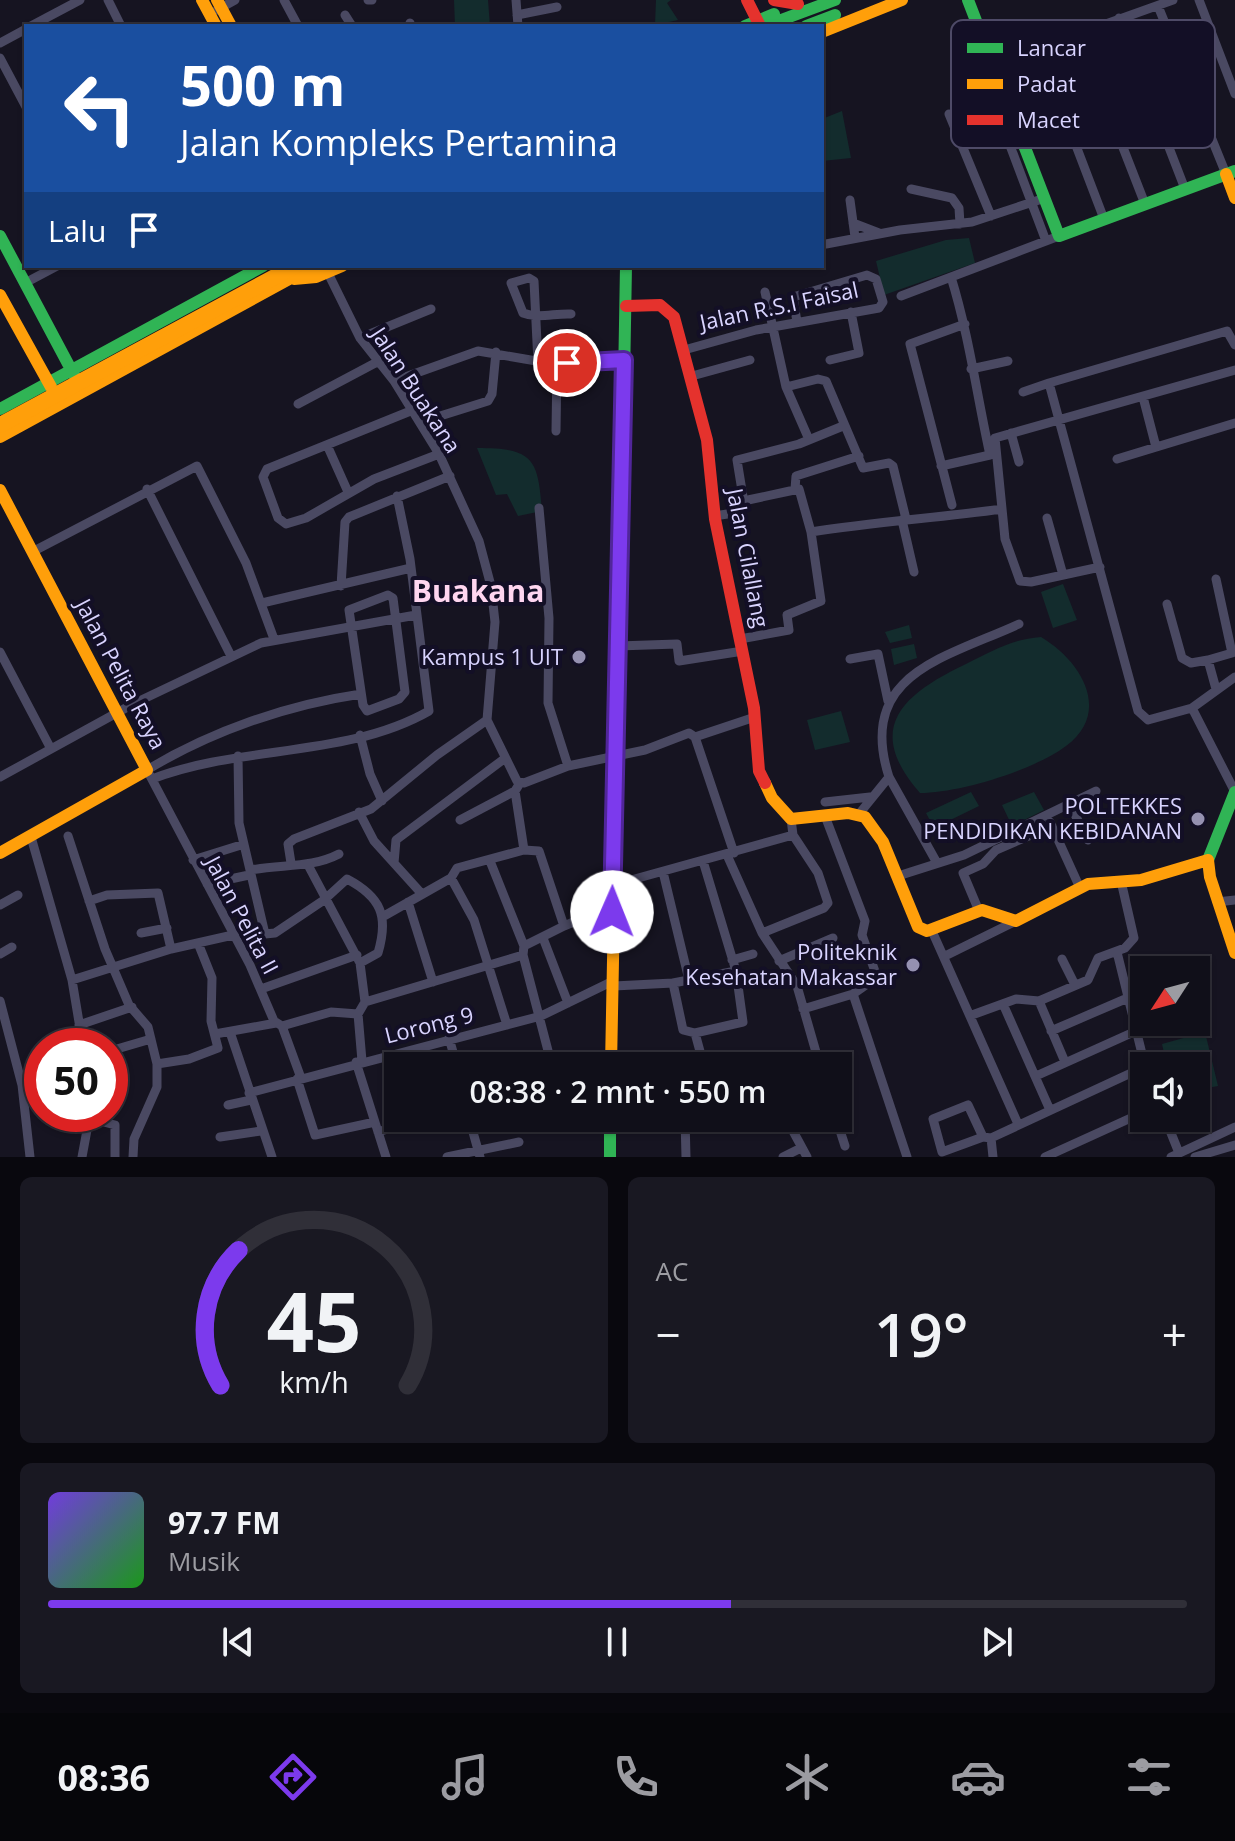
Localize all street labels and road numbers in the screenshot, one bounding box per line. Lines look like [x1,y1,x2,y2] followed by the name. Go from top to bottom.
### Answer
[695,274,861,337] street label: Jalan R.S.I Faisal
[364,319,469,458] street label: Jalan Buakana
[720,484,777,630] street label: Jalan Cilallang
[69,591,174,754] street label: Jalan Pelita Raya
[198,848,287,979] street label: Jalan Pelita II
[381,999,476,1050] street label: Lorong 9

